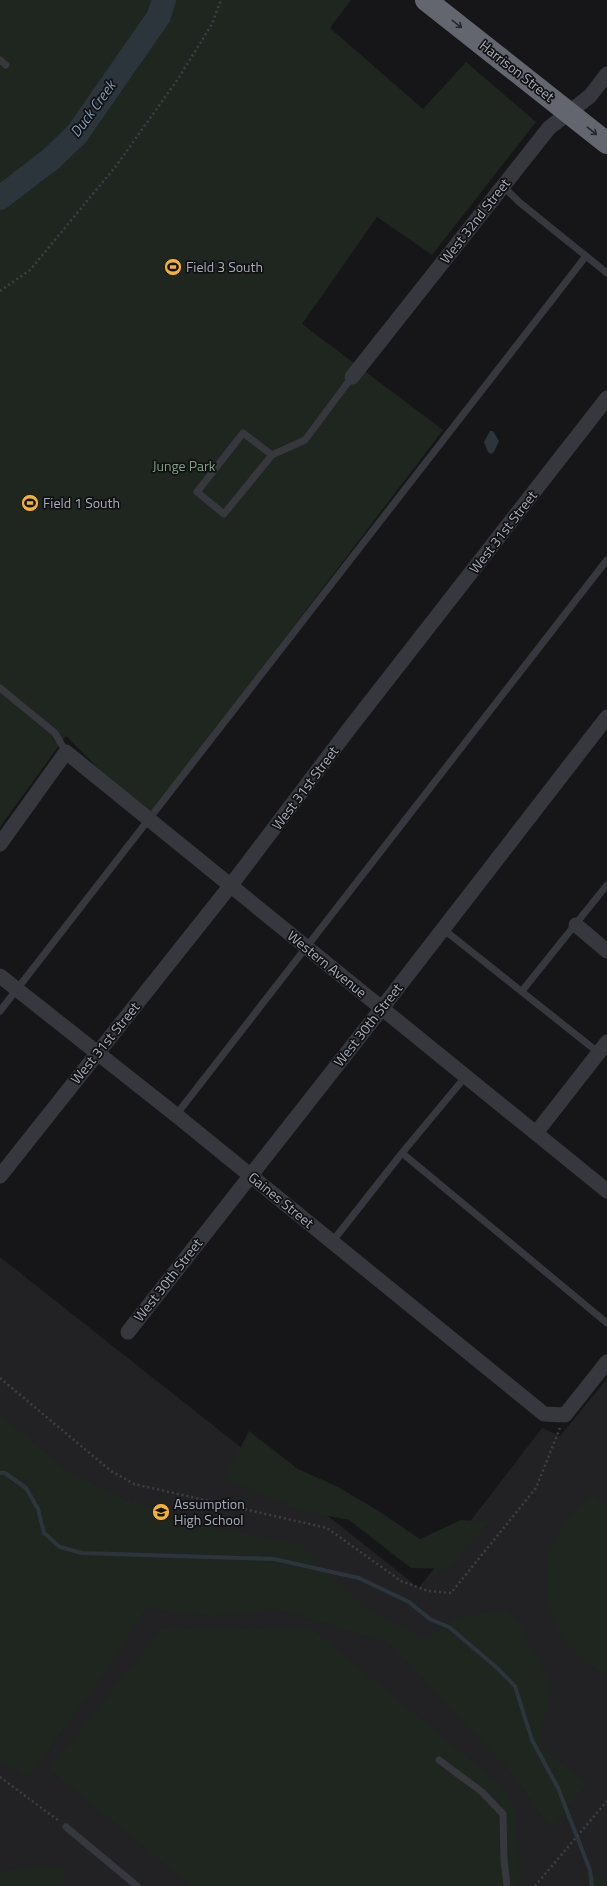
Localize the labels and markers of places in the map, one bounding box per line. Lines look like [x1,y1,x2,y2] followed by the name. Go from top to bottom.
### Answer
[186,256,263,277] place label: Field 3 South
[163,257,183,277] sports icon: Field 3 South
[43,492,120,513] place label: Field 1 South
[20,493,40,513] sports icon: Field 1 South
[174,1493,245,1530] place label: Assumption High School
[151,1502,171,1522] school or university icon: Assumption High School

